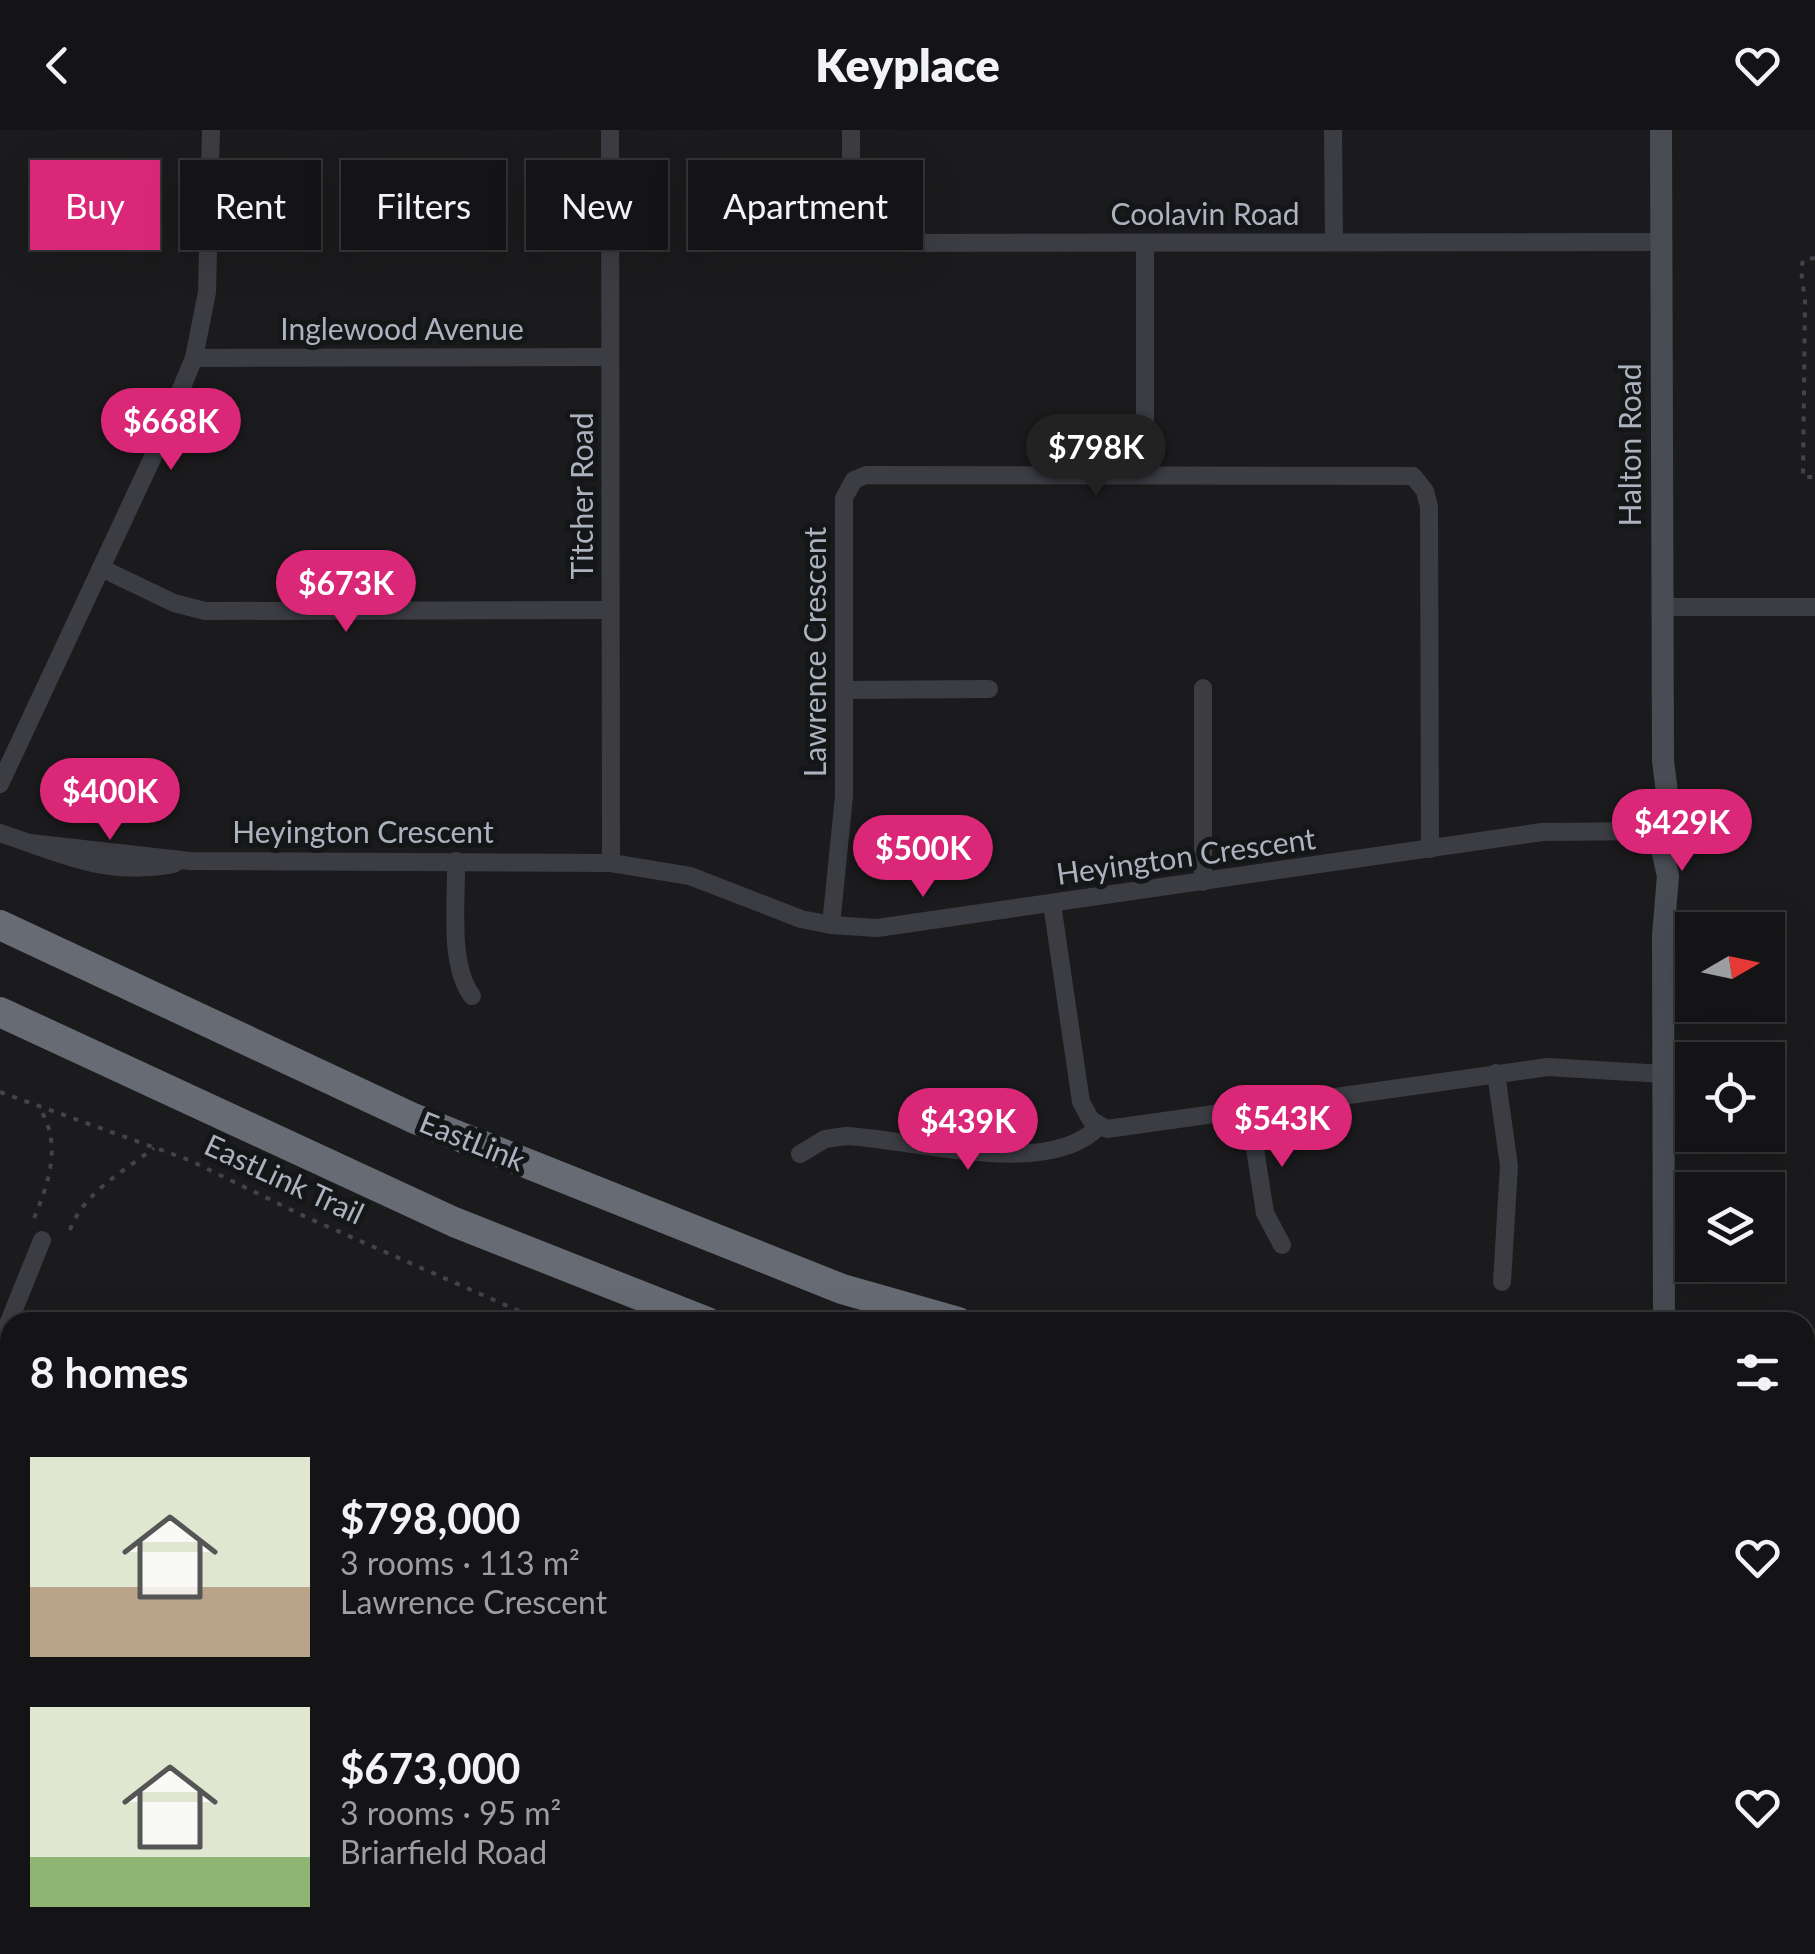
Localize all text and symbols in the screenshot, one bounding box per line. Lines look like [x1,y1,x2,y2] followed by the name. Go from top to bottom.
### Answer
[30,38,85,93] icon: back
[815,38,1000,92] text: Keyplace
[1730,38,1785,93] icon: heart
[30,160,160,250] chip: Buy
[180,160,321,250] chip: Rent
[341,160,506,250] chip: Filters
[526,160,668,250] chip: New
[688,160,923,250] chip: Apartment
[1110,195,1300,231] street label: Coolavin Road
[280,310,524,346] street label: Inglewood Avenue
[1611,363,1647,527] street label: Halton Road
[101,388,241,473] pin: $668K
[123,401,219,440] text: $668K
[563,413,599,579] street label: Titcher Road
[1026,414,1166,499] pin: $798K
[1048,427,1144,466] text: $798K
[796,527,832,777] street label: Lawrence Crescent
[276,550,416,635] pin: $673K
[298,563,394,602] text: $673K
[40,758,180,843] pin: $400K
[62,771,158,810] text: $400K
[1612,789,1752,874] pin: $429K
[1634,802,1730,841] text: $429K
[232,813,494,849] street label: Heyington Crescent
[853,815,993,900] pin: $500K
[1054,819,1318,891] street label: Heyington Crescent
[875,828,971,867] text: $500K
[1675,912,1785,1022] north arrow
[1675,912,1785,1282] map controls
[1675,1042,1785,1152] button: locate
[1212,1085,1352,1170] pin: $543K
[898,1088,1038,1173] pin: $439K
[1234,1098,1330,1137] text: $543K
[920,1101,1016,1140] text: $439K
[415,1103,531,1178] street label: EastLink
[200,1126,370,1231] street label: EastLink Trail
[1675,1172,1785,1282] button: layers
[1730,1345,1785,1400] icon: filters
[30,1347,188,1397] text: 8 homes
[340,1493,520,1543] text: $798,000
[110,1497,230,1617] icon: home
[1730,1530,1785,1585] icon: heart
[340,1543,580,1582] text: 3 rooms · 113 m²
[340,1582,607,1621] text: Lawrence Crescent
[340,1743,520,1793] text: $673,000
[110,1747,230,1867] icon: home
[1730,1780,1785,1835] icon: heart
[340,1793,561,1832] text: 3 rooms · 95 m²
[340,1832,547,1871] text: Briarfield Road

